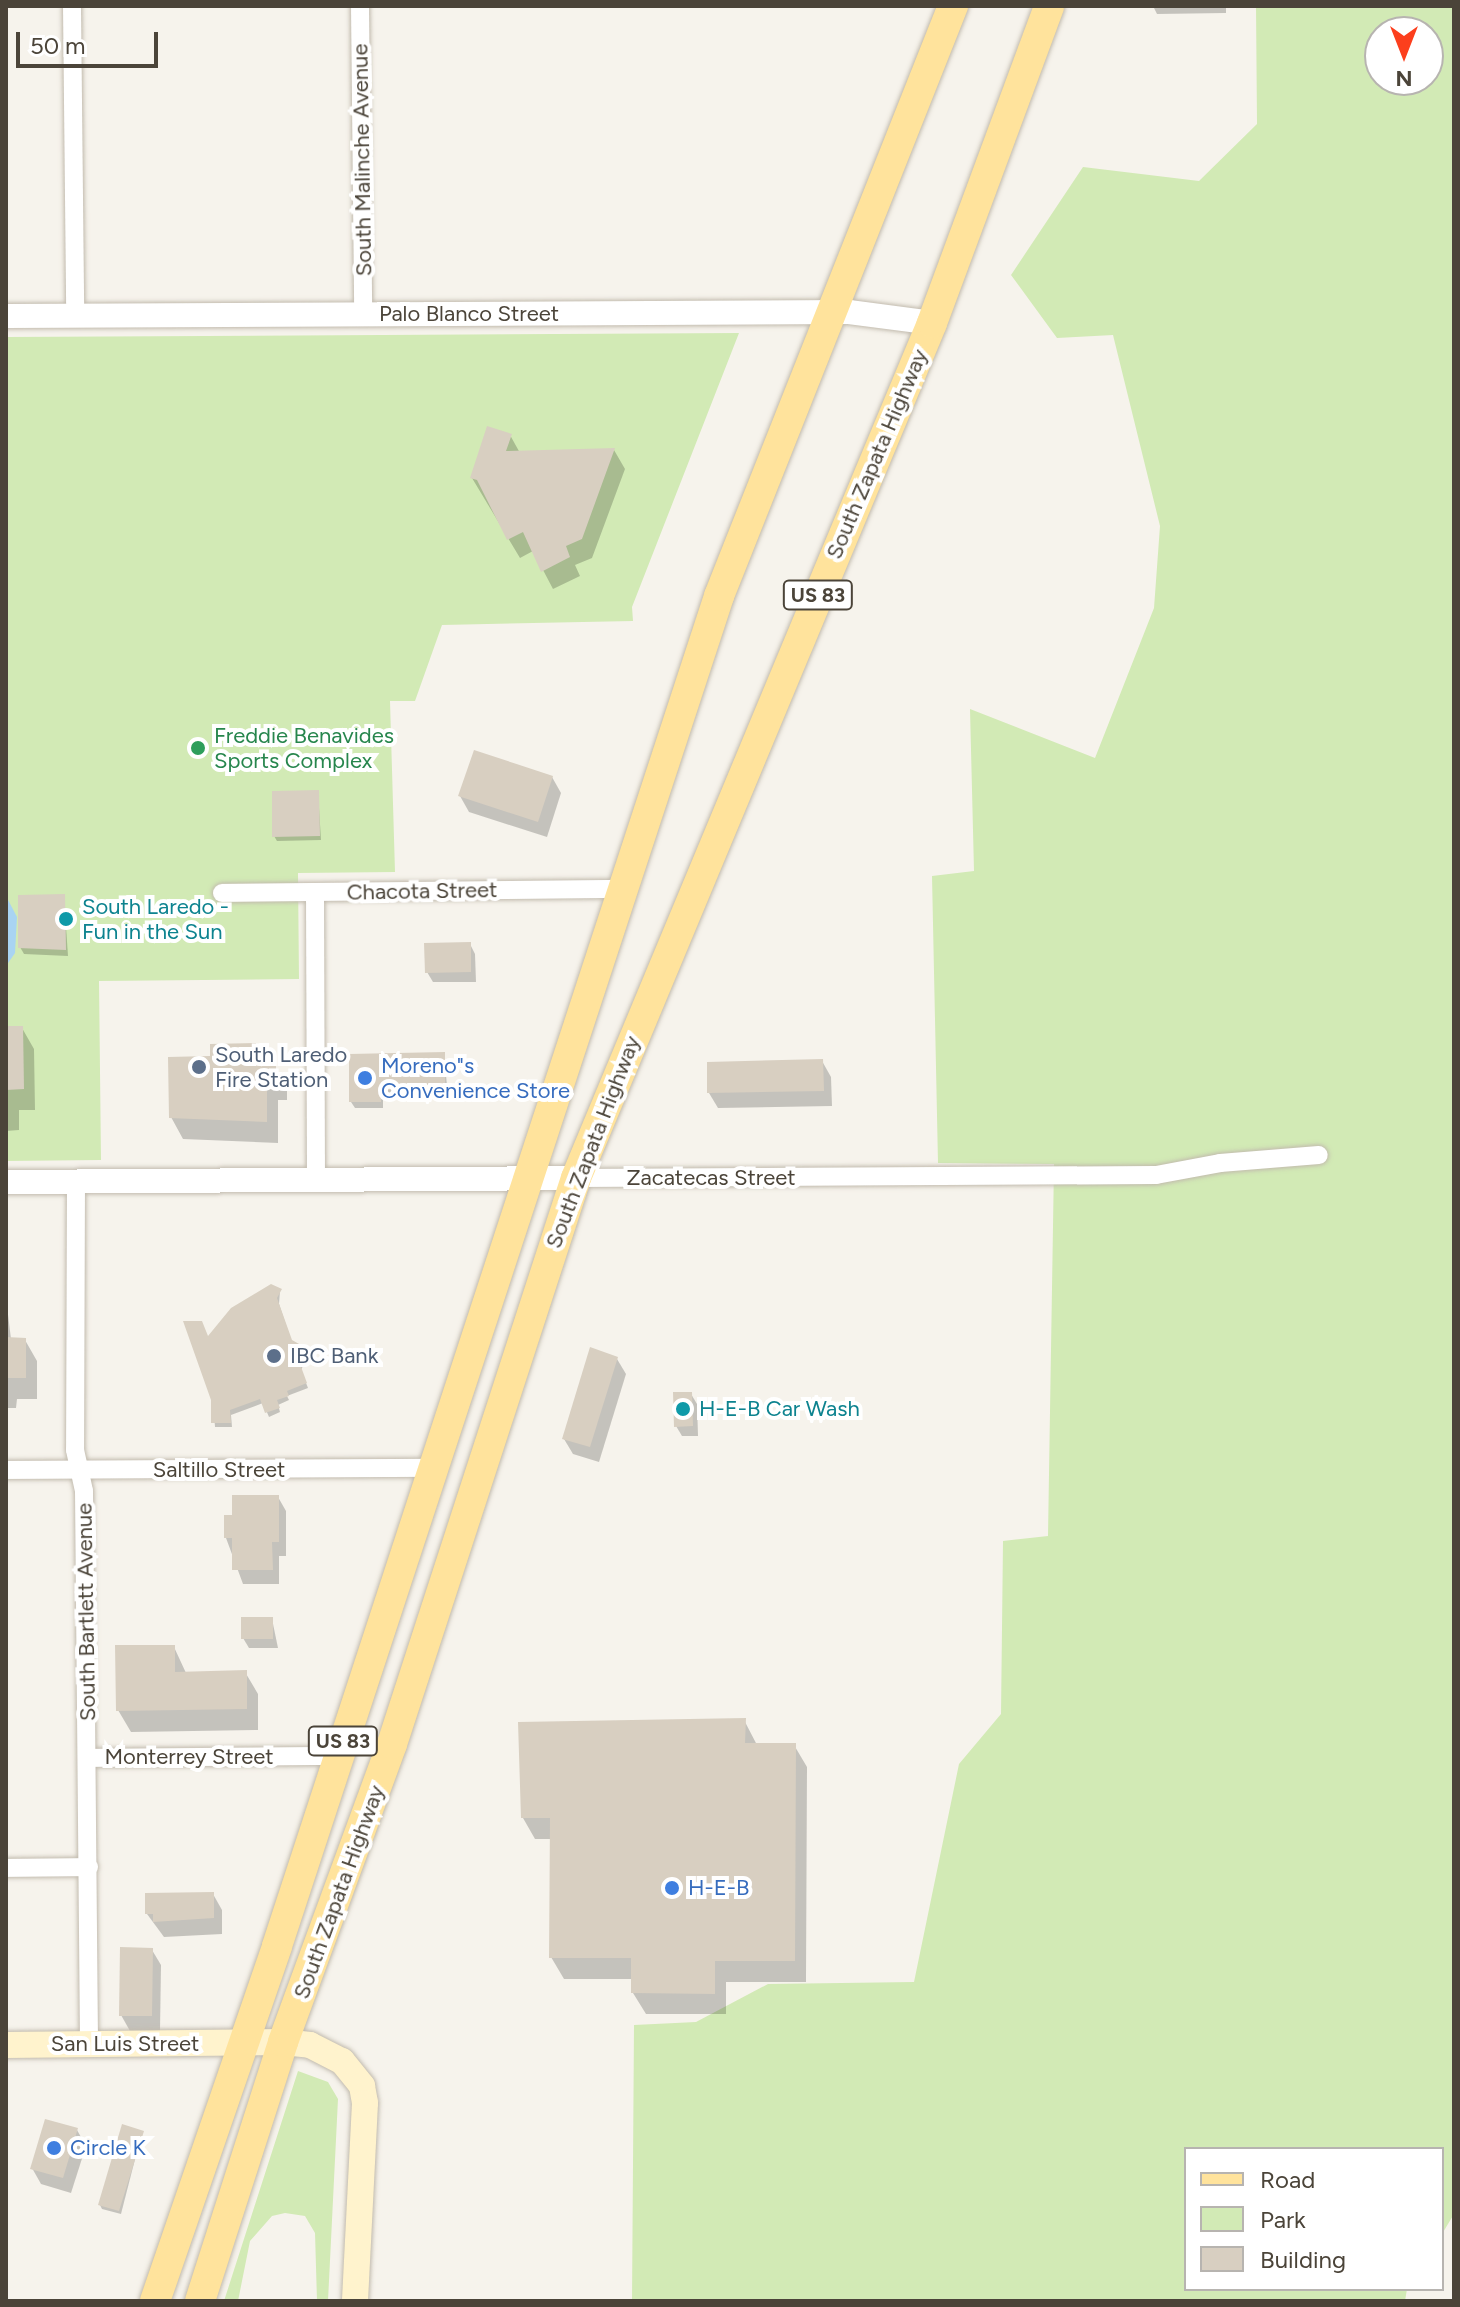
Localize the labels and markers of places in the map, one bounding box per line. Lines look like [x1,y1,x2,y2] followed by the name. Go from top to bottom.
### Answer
[214,722,394,774] place label: Freddie Benavides Sports Complex
[189,739,207,757] marker: Freddie Benavides Sports Complex
[82,893,229,944] place label: South Laredo - Fun in the Sun
[57,910,75,928] marker: South Laredo - Fun in the Sun
[215,1041,347,1092] place label: South Laredo Fire Station
[381,1052,570,1104] place label: Moreno"s Convenience Store
[190,1058,208,1076] marker: South Laredo Fire Station
[356,1069,374,1087] marker: Moreno"s Convenience Store
[290,1343,378,1369] place label: IBC Bank
[265,1347,283,1365] marker: IBC Bank
[699,1396,860,1422] place label: H-E-B Car Wash
[674,1400,692,1418] marker: H-E-B Car Wash
[688,1875,749,1901] place label: H-E-B
[663,1879,681,1897] marker: H-E-B
[70,2135,146,2161] place label: Circle K
[45,2139,63,2157] marker: Circle K

